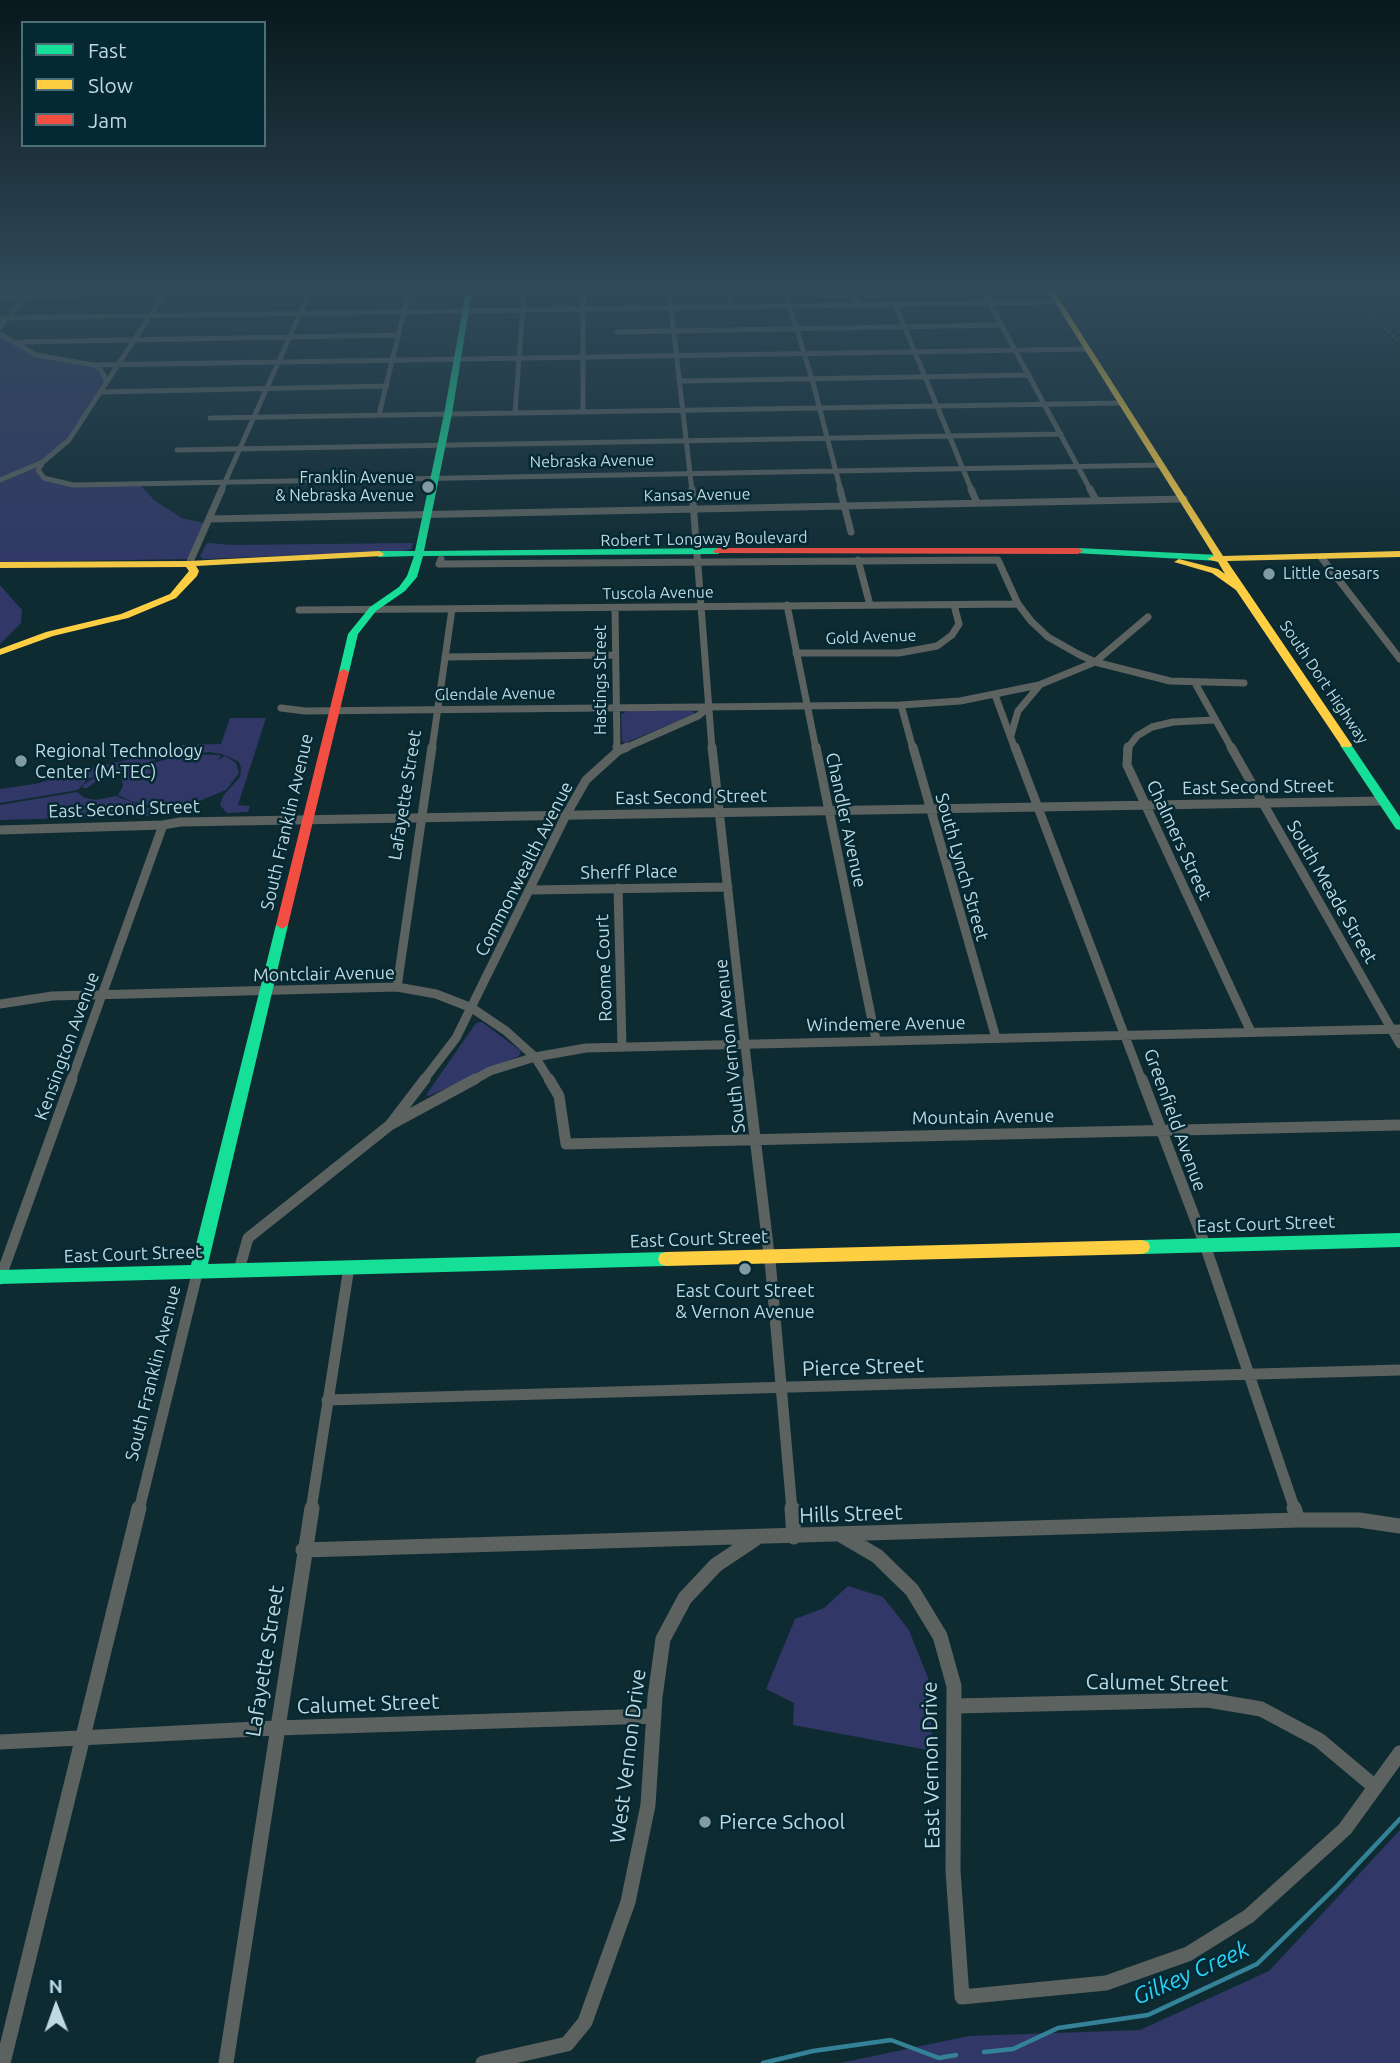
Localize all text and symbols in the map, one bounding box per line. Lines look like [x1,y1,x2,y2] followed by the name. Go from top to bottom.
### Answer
[21,21,266,147] legend
[88,38,126,62] text: Fast
[88,73,133,97] text: Slow
[88,108,127,132] text: Jam
[529,450,655,472] street label: Nebraska Avenue
[275,468,414,506] place label: Franklin Avenue & Nebraska Avenue
[420,479,436,495] marker: Franklin Avenue & Nebraska Avenue
[643,484,751,506] street label: Kansas Avenue
[600,528,808,550] street label: Robert T Longway Boulevard
[1283,564,1379,584] place label: Little Caesars
[1261,566,1277,582] marker: Little Caesars
[602,582,714,604] street label: Tuscola Avenue
[1276,617,1372,747] street label: South Dort Highway
[591,625,611,735] street label: Hastings Street
[825,626,917,648] street label: Gold Avenue
[434,683,556,705] street label: Glendale Avenue
[384,728,426,862] street label: Lafayette Street
[256,732,318,912] street label: South Franklin Avenue
[35,740,203,782] place label: Regional Technology Center (M-TEC)
[821,750,871,890] street label: Chandler Avenue
[13,753,29,769] marker: Regional Technology Center (M-TEC)
[1182,775,1334,799] street label: East Second Street
[1142,777,1216,903] street label: Chalmers Street
[470,778,578,960] street label: Commonwealth Avenue
[615,785,767,809] street label: East Second Street
[931,791,993,943] street label: South Lynch Street
[48,796,200,822] street label: East Second Street
[1282,817,1382,967] street label: South Meade Street
[580,860,678,884] street label: Sherff Place
[591,914,617,1022] street label: Roome Court
[710,958,750,1134] street label: South Vernon Avenue
[253,962,395,986] street label: Montclair Avenue
[30,969,104,1123] street label: Kensington Avenue
[806,1012,966,1036] street label: Windemere Avenue
[1139,1046,1211,1194] street label: Greenfield Avenue
[912,1105,1054,1129] street label: Mountain Avenue
[1196,1211,1336,1237] street label: East Court Street
[629,1226,769,1252] street label: East Court Street
[63,1241,203,1267] street label: East Court Street
[737,1261,753,1277] marker: East Court Street & Vernon Avenue
[675,1280,815,1322] place label: East Court Street & Vernon Avenue
[121,1283,185,1463] street label: South Franklin Avenue
[802,1352,924,1382] street label: Pierce Street
[799,1500,903,1528] street label: Hills Street
[241,1583,289,1739] street label: Lafayette Street
[605,1667,651,1845] street label: West Vernon Drive
[1085,1669,1229,1697] street label: Calumet Street
[917,1681,945,1849] street label: East Vernon Drive
[296,1689,440,1719] street label: Calumet Street
[719,1809,845,1835] place label: Pierce School
[697,1814,713,1830] marker: Pierce School
[1129,1935,1253,2011] water label: Gilkey Creek
[21,1972,91,2042] north arrow
[48,1975,63,1997] text: N

